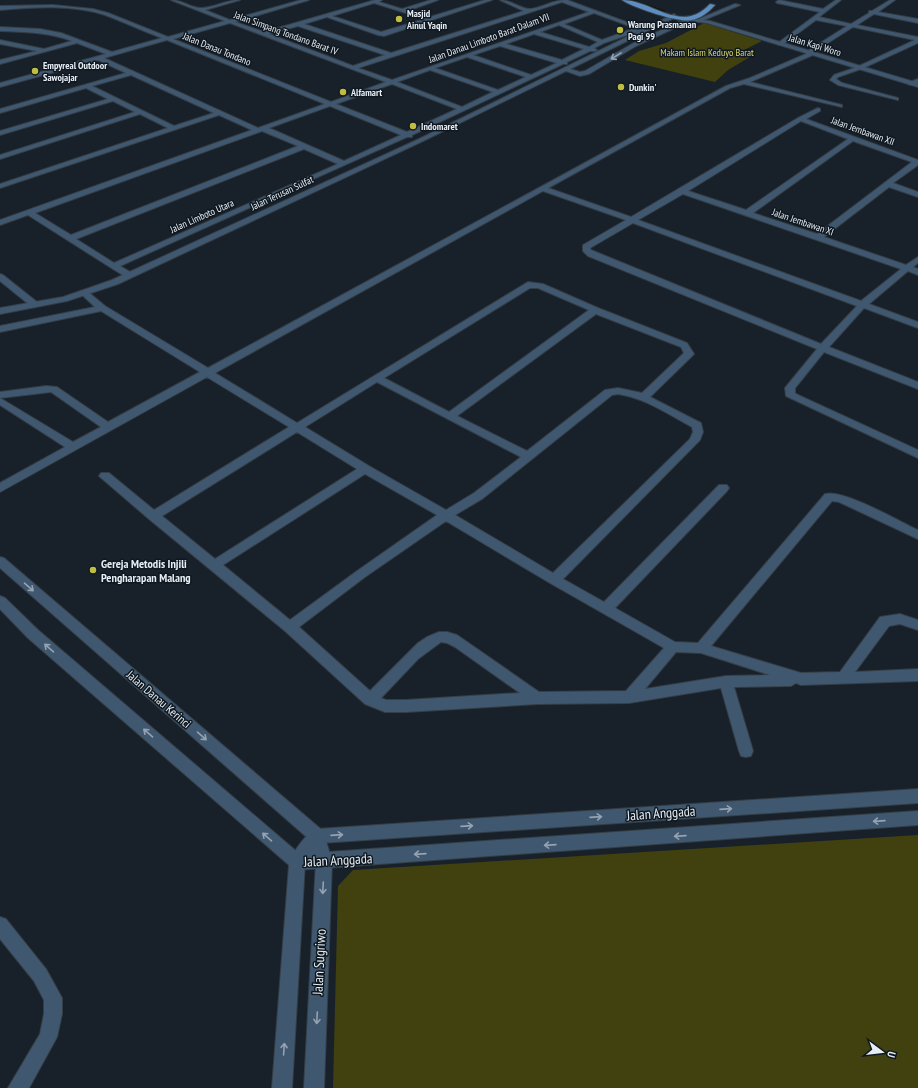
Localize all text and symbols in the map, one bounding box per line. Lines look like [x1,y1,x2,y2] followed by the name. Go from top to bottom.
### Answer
[406,7,448,32] place label: Masjid Ainul Yaqin
[231,8,340,58] street label: Jalan Simpang Tondano Barat IV
[426,10,551,66] street label: Jalan Danau Limboto Barat Dalam VII
[394,14,404,24] marker: Masjid Ainul Yaqin
[627,18,697,43] place label: Warung Prasmanan Pagi 99
[615,25,625,35] marker: Warung Prasmanan Pagi 99
[180,29,253,69] street label: Jalan Danau Tondano
[786,31,843,59] street label: Jalan Kapi Woro
[660,46,754,59] park label: Makam Islam Keduyo Barat
[610,52,622,60] one-way arrow
[43,59,107,84] place label: Empyreal Outdoor Sawojajar
[30,66,40,76] marker: Empyreal Outdoor Sawojajar
[629,81,656,94] place label: Dunkin'
[616,82,626,92] marker: Dunkin'
[350,86,382,99] place label: Alfamart
[338,87,348,97] marker: Alfamart
[829,113,896,148] street label: Jalan Jembawan XII
[421,120,458,133] place label: Indomaret
[408,121,418,131] marker: Indomaret
[248,173,316,214] street label: Jalan Terusan Sulfat
[167,196,236,236] street label: Jalan Limboto Utara
[770,205,835,239] street label: Jalan Jembawan XI
[101,556,191,585] place label: Gereja Metodis Injili Pengharapan Malang
[88,565,98,575] marker: Gereja Metodis Injili Pengharapan Malang
[24,582,35,591] one-way arrow
[44,644,55,653] one-way arrow
[123,666,194,731] street label: Jalan Danau Kerinci
[142,729,153,738] one-way arrow
[197,731,207,741] one-way arrow
[625,802,696,824] street label: Jalan Anggada
[719,805,732,812] one-way arrow
[589,814,602,821] one-way arrow
[873,818,886,825] one-way arrow
[460,823,473,830] one-way arrow
[330,831,343,838] one-way arrow
[262,832,273,841] one-way arrow
[674,832,687,839] one-way arrow
[544,842,557,849] one-way arrow
[302,849,373,871] street label: Jalan Anggada
[414,851,427,858] one-way arrow
[319,881,326,894] one-way arrow
[308,929,330,996] street label: Jalan Sugriwo
[313,1011,321,1024] one-way arrow
[862,1032,902,1072] north arrow
[281,1043,288,1056] one-way arrow
[884,1050,899,1059] text: U

